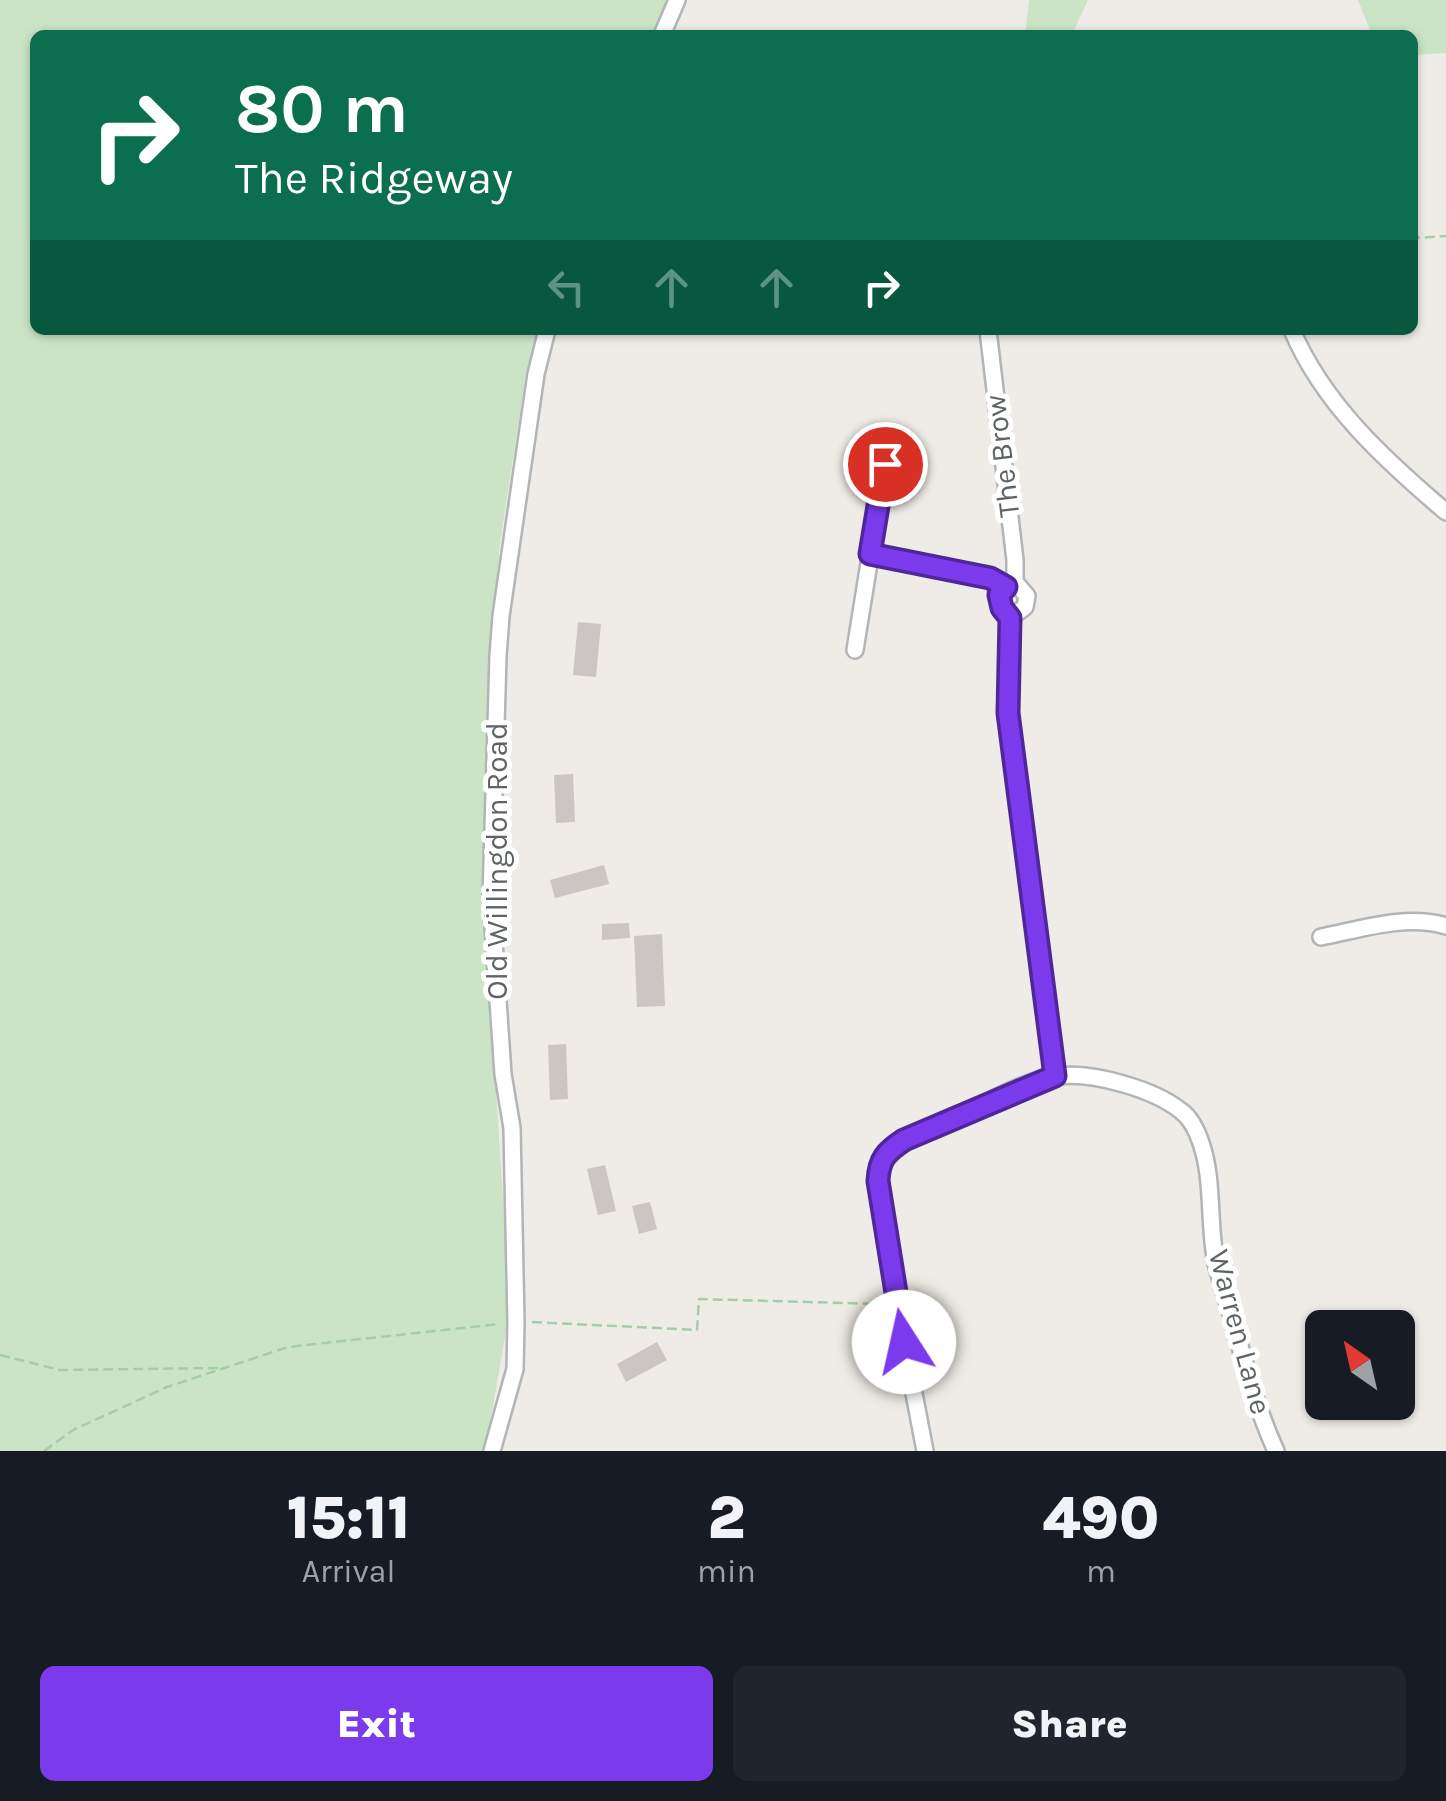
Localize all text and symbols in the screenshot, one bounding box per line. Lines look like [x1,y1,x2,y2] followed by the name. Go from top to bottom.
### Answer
[235,68,409,150] text: 80 m
[70,70,200,200] icon: right
[235,152,513,204] text: The Ridgeway
[539,260,594,315] icon: left
[644,260,699,315] icon: ahead
[749,260,804,315] icon: ahead
[854,260,909,315] icon: right
[977,392,1027,519] street label: The Brow
[843,422,928,507] pin
[858,437,913,492] icon: arrive
[479,722,515,1000] street label: Old Willingdon Road
[1201,1246,1279,1418] street label: Warren Lane
[852,1290,956,1394] position arrow
[1305,1310,1415,1420] north arrow
[1305,1310,1415,1420] map controls
[287,1483,410,1553] text: 15:11
[707,1483,745,1553] text: 2
[1042,1483,1159,1553] text: 490
[302,1553,395,1590] text: Arrival
[697,1553,756,1590] text: min
[1086,1553,1116,1590] text: m
[40,1666,713,1781] button: Exit
[733,1666,1406,1781] button: Share

